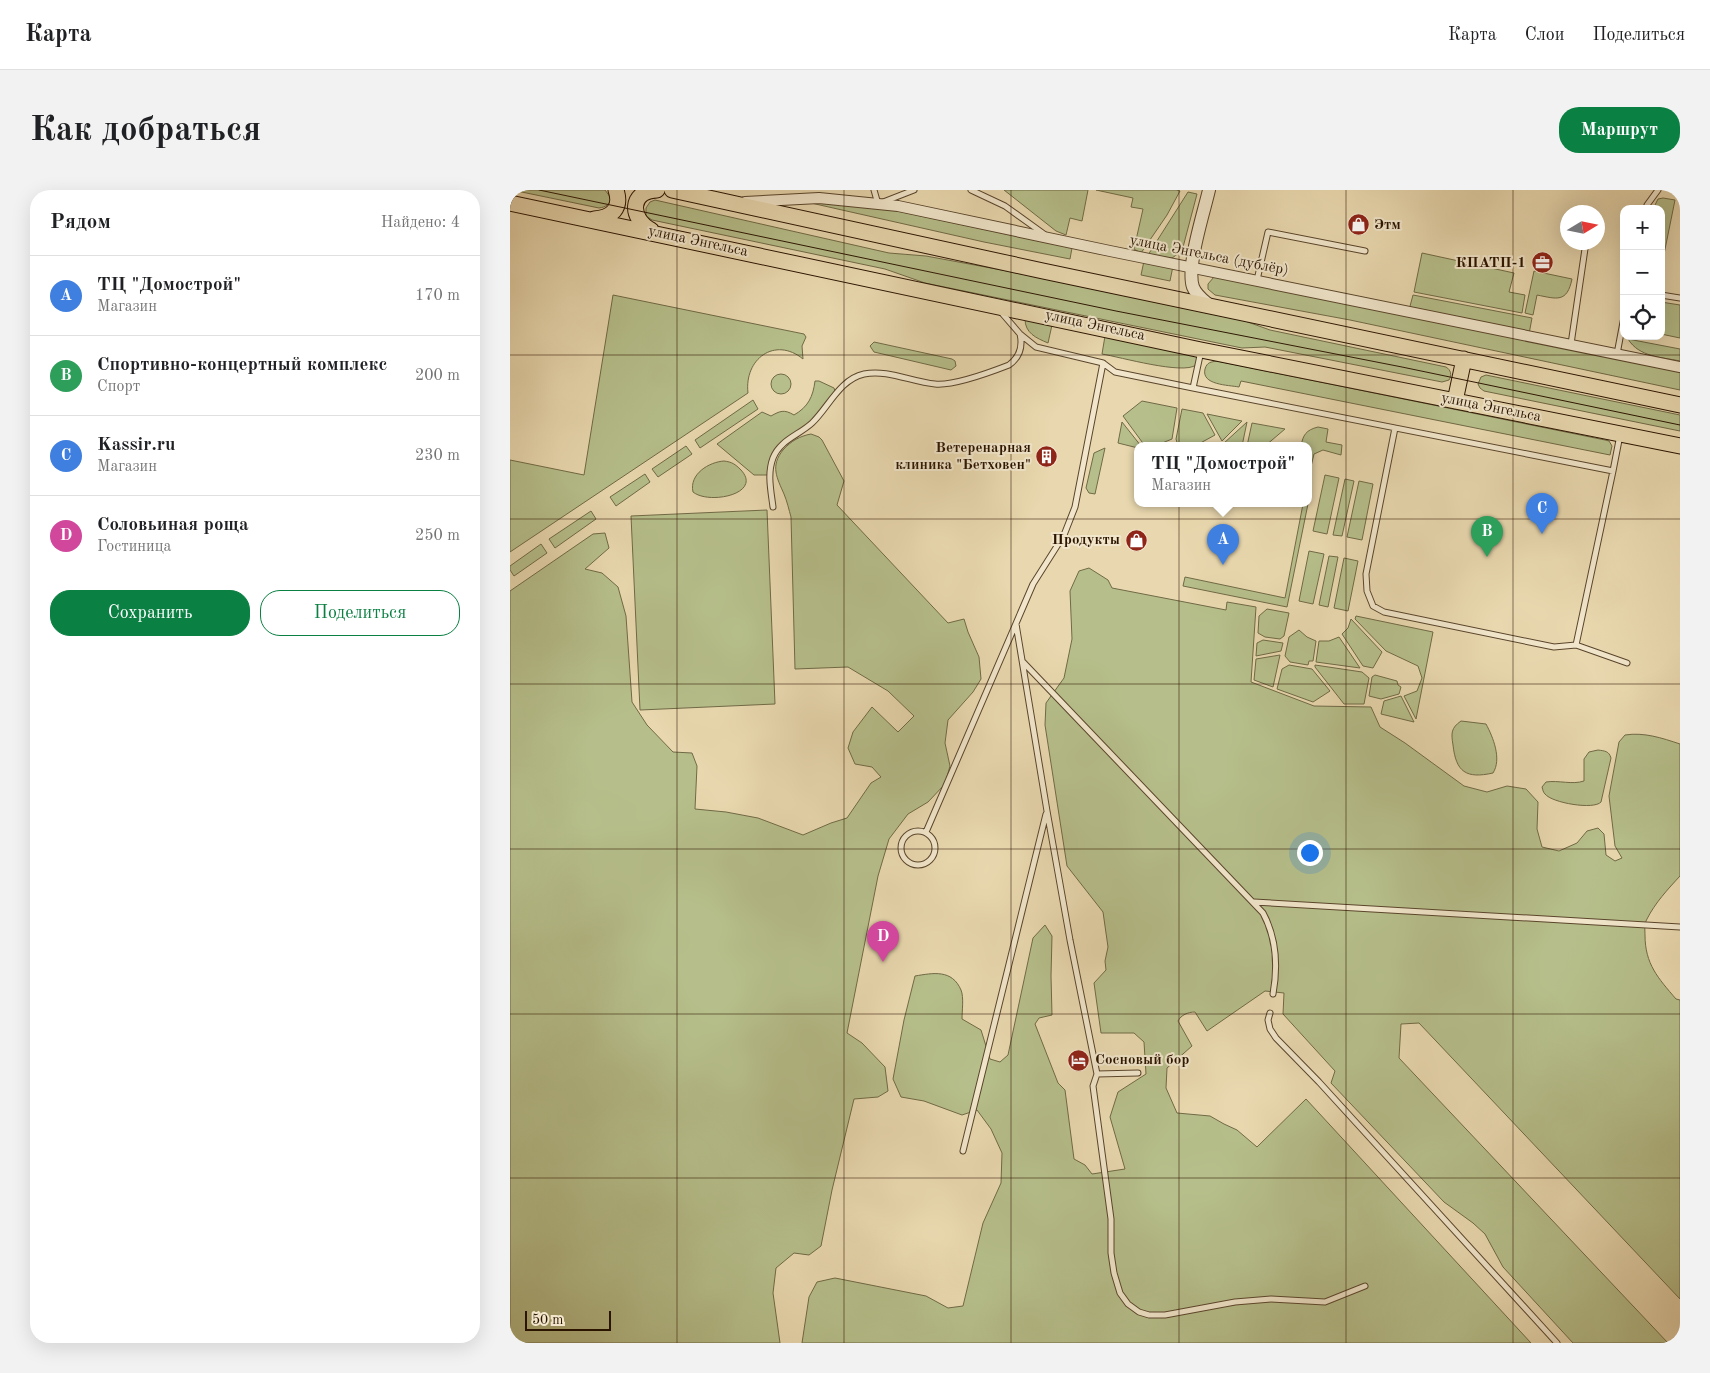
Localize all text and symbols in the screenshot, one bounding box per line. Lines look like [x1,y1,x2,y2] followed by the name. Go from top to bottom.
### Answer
[25,23,92,47] text: Карта
[1448,26,1497,44] text: Карта
[1525,26,1564,44] text: Слои
[1592,26,1685,44] text: Поделиться
[1559,107,1680,153] button: Маршрут
[30,113,261,148] text: Как добраться
[1560,205,1605,250] north arrow
[1620,205,1665,340] map controls
[1620,205,1665,250] button: +
[50,212,111,233] text: Рядом
[1346,213,1370,237] shop icon: Этм
[381,215,460,231] text: Найдено: 4
[1374,218,1401,233] place label: Этм
[647,224,750,260] street label: улица Энгельса
[1128,233,1290,279] street label: улица Энгельса (дублёр)
[1620,250,1665,295] button: −
[1530,251,1554,275] office icon: КПАТП-1
[1455,256,1526,271] place label: КПАТП-1
[97,276,241,295] text: ТЦ "Домострой"
[60,288,72,304] text: A
[415,288,460,304] text: 170 m
[1620,295,1665,340] button: locate
[97,299,157,315] text: Магазин
[1044,308,1147,344] street label: улица Энгельса
[97,356,387,375] text: Спортивно-концертный комплекс
[60,368,72,384] text: B
[415,368,460,384] text: 200 m
[97,379,140,395] text: Спорт
[1440,391,1543,425] street label: улица Энгельса
[97,436,176,455] text: Kassir.ru
[895,441,1031,473] place label: Ветеренарная клиника "Бетховен"
[1134,442,1312,507] popup
[1035,445,1059,469] building icon: Ветеренарная клиника "Бетховен"
[61,448,71,464] text: C
[415,448,460,464] text: 230 m
[1151,455,1295,474] text: ТЦ "Домострой"
[97,459,157,475] text: Магазин
[1151,478,1211,494] text: Магазин
[1526,493,1558,534] pin: C
[97,516,249,535] text: Соловьиная роща
[1471,516,1503,557] pin: B
[1207,524,1239,565] pin: A
[60,528,72,544] text: D
[415,528,460,544] text: 250 m
[1124,528,1148,552] shop icon: Продукты
[1052,533,1120,548] place label: Продукты
[97,539,171,555] text: Гостиница
[50,590,250,636] button: Сохранить
[260,590,460,636] button: Поделиться
[1297,840,1323,866] your location
[867,921,899,962] pin: D
[1067,1048,1091,1072] hotel icon: Сосновый бор
[1095,1053,1189,1068] place label: Сосновый бор
[525,1308,611,1331] scale bar
[532,1313,563,1327] text: 50 m

